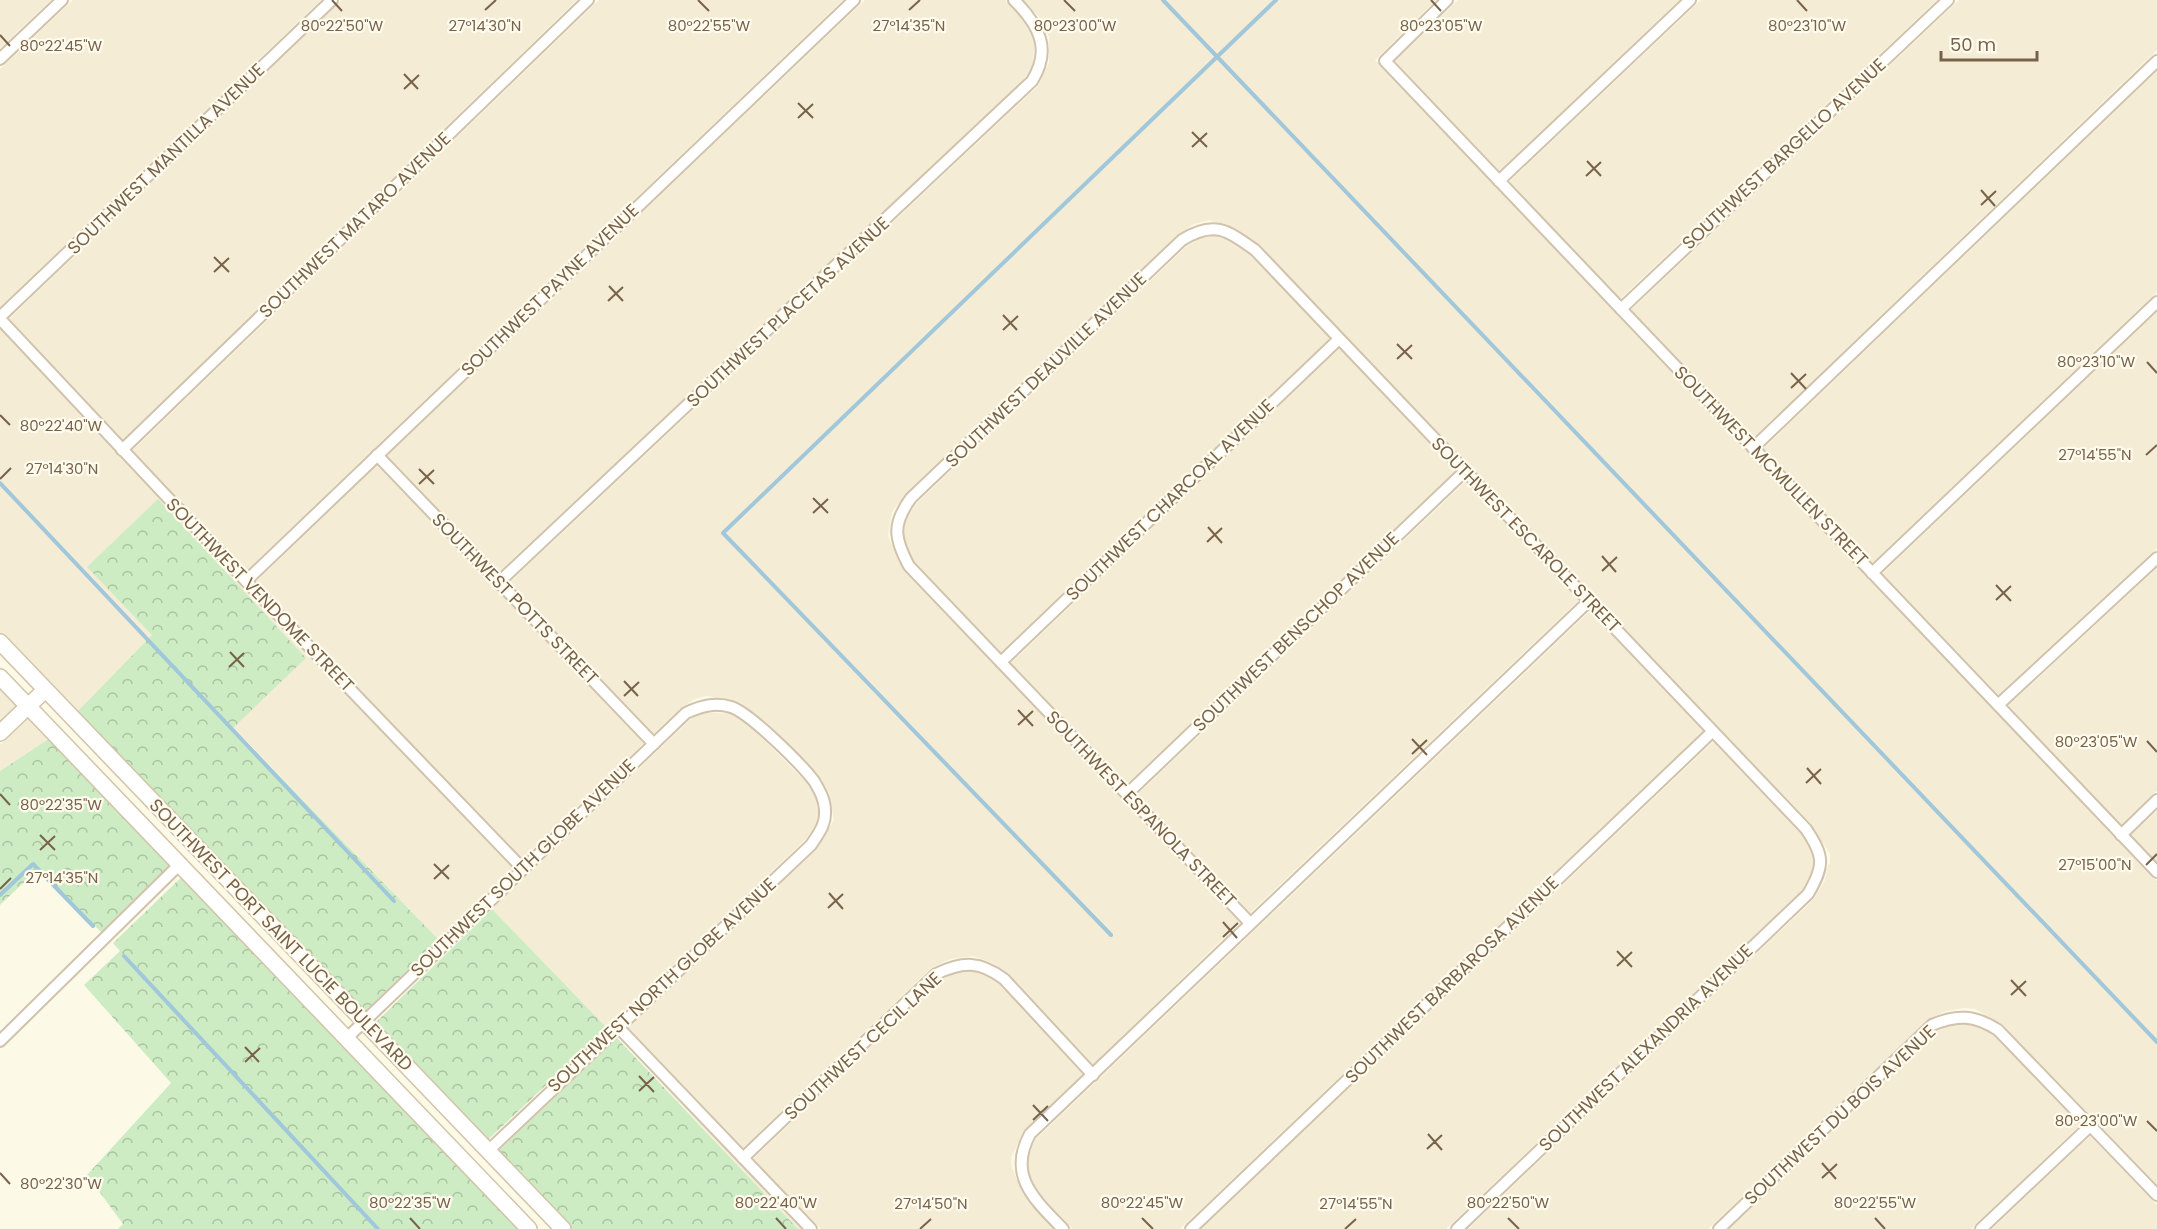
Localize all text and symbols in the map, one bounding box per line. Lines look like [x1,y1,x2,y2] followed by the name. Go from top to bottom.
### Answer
[301,15,384,36] text: 80°22'50"W
[449,15,521,36] text: 27°14'30"N
[668,15,751,36] text: 80°22'55"W
[873,15,945,36] text: 27°14'35"N
[1034,15,1117,36] text: 80°23'00"W
[1400,15,1483,36] text: 80°23'05"W
[1768,15,1846,36] text: 80°23'10"W
[1941,24,2037,62] scale bar
[1950,32,1996,57] text: 50 m
[20,35,103,56] text: 80°22'45"W
[1676,52,1891,255] street label: SOUTHWEST BARGELLO AVENUE
[61,57,270,260] street label: SOUTHWEST MANTILLA AVENUE
[253,126,456,323] street label: SOUTHWEST MATARO AVENUE
[455,198,644,381] street label: SOUTHWEST PAYNE AVENUE
[681,211,895,413] street label: SOUTHWEST PLACETAS AVENUE
[940,267,1152,473] street label: SOUTHWEST DEAUVILLE AVENUE
[2057,351,2135,372] text: 80°23'10"W
[1669,360,1874,572] street label: SOUTHWEST MCMULLEN STREET
[1060,393,1279,606] street label: SOUTHWEST CHARCOAL AVENUE
[20,415,103,436] text: 80°22'40"W
[1426,431,1627,638] street label: SOUTHWEST ESCAROLE STREET
[2058,444,2132,465] text: 27°14'55"N
[26,458,98,479] text: 27°14'30"N
[161,492,360,697] street label: SOUTHWEST VENDOME STREET
[427,507,604,690] street label: SOUTHWEST POTTS STREET
[1187,526,1404,737] street label: SOUTHWEST BENSCHOP AVENUE
[1041,705,1242,913] street label: SOUTHWEST ESPANOLA STREET
[2055,731,2138,752] text: 80°23'05"W
[405,753,640,982] street label: SOUTHWEST SOUTH GLOBE AVENUE
[144,793,419,1076] street label: SOUTHWEST PORT SAINT LUCIE BOULEVARD
[20,794,102,815] text: 80°22'35"W
[2058,854,2132,875] text: 27°15'00"N
[26,867,98,888] text: 27°14'35"N
[1339,870,1564,1089] street label: SOUTHWEST BARBAROSA AVENUE
[542,872,781,1098] street label: SOUTHWEST NORTH GLOBE AVENUE
[1533,938,1758,1157] street label: SOUTHWEST ALEXANDRIA AVENUE
[779,966,947,1125] street label: SOUTHWEST CECIL LANE
[1739,1019,1941,1210] street label: SOUTHWEST DU BOIS AVENUE
[2055,1110,2138,1131] text: 80°23'00"W
[20,1173,102,1194] text: 80°22'30"W
[369,1192,451,1213] text: 80°22'35"W
[735,1192,818,1213] text: 80°22'40"W
[1101,1192,1184,1213] text: 80°22'45"W
[1467,1192,1550,1213] text: 80°22'50"W
[1834,1192,1917,1213] text: 80°22'55"W
[894,1193,968,1214] text: 27°14'50"N
[1319,1193,1393,1214] text: 27°14'55"N

